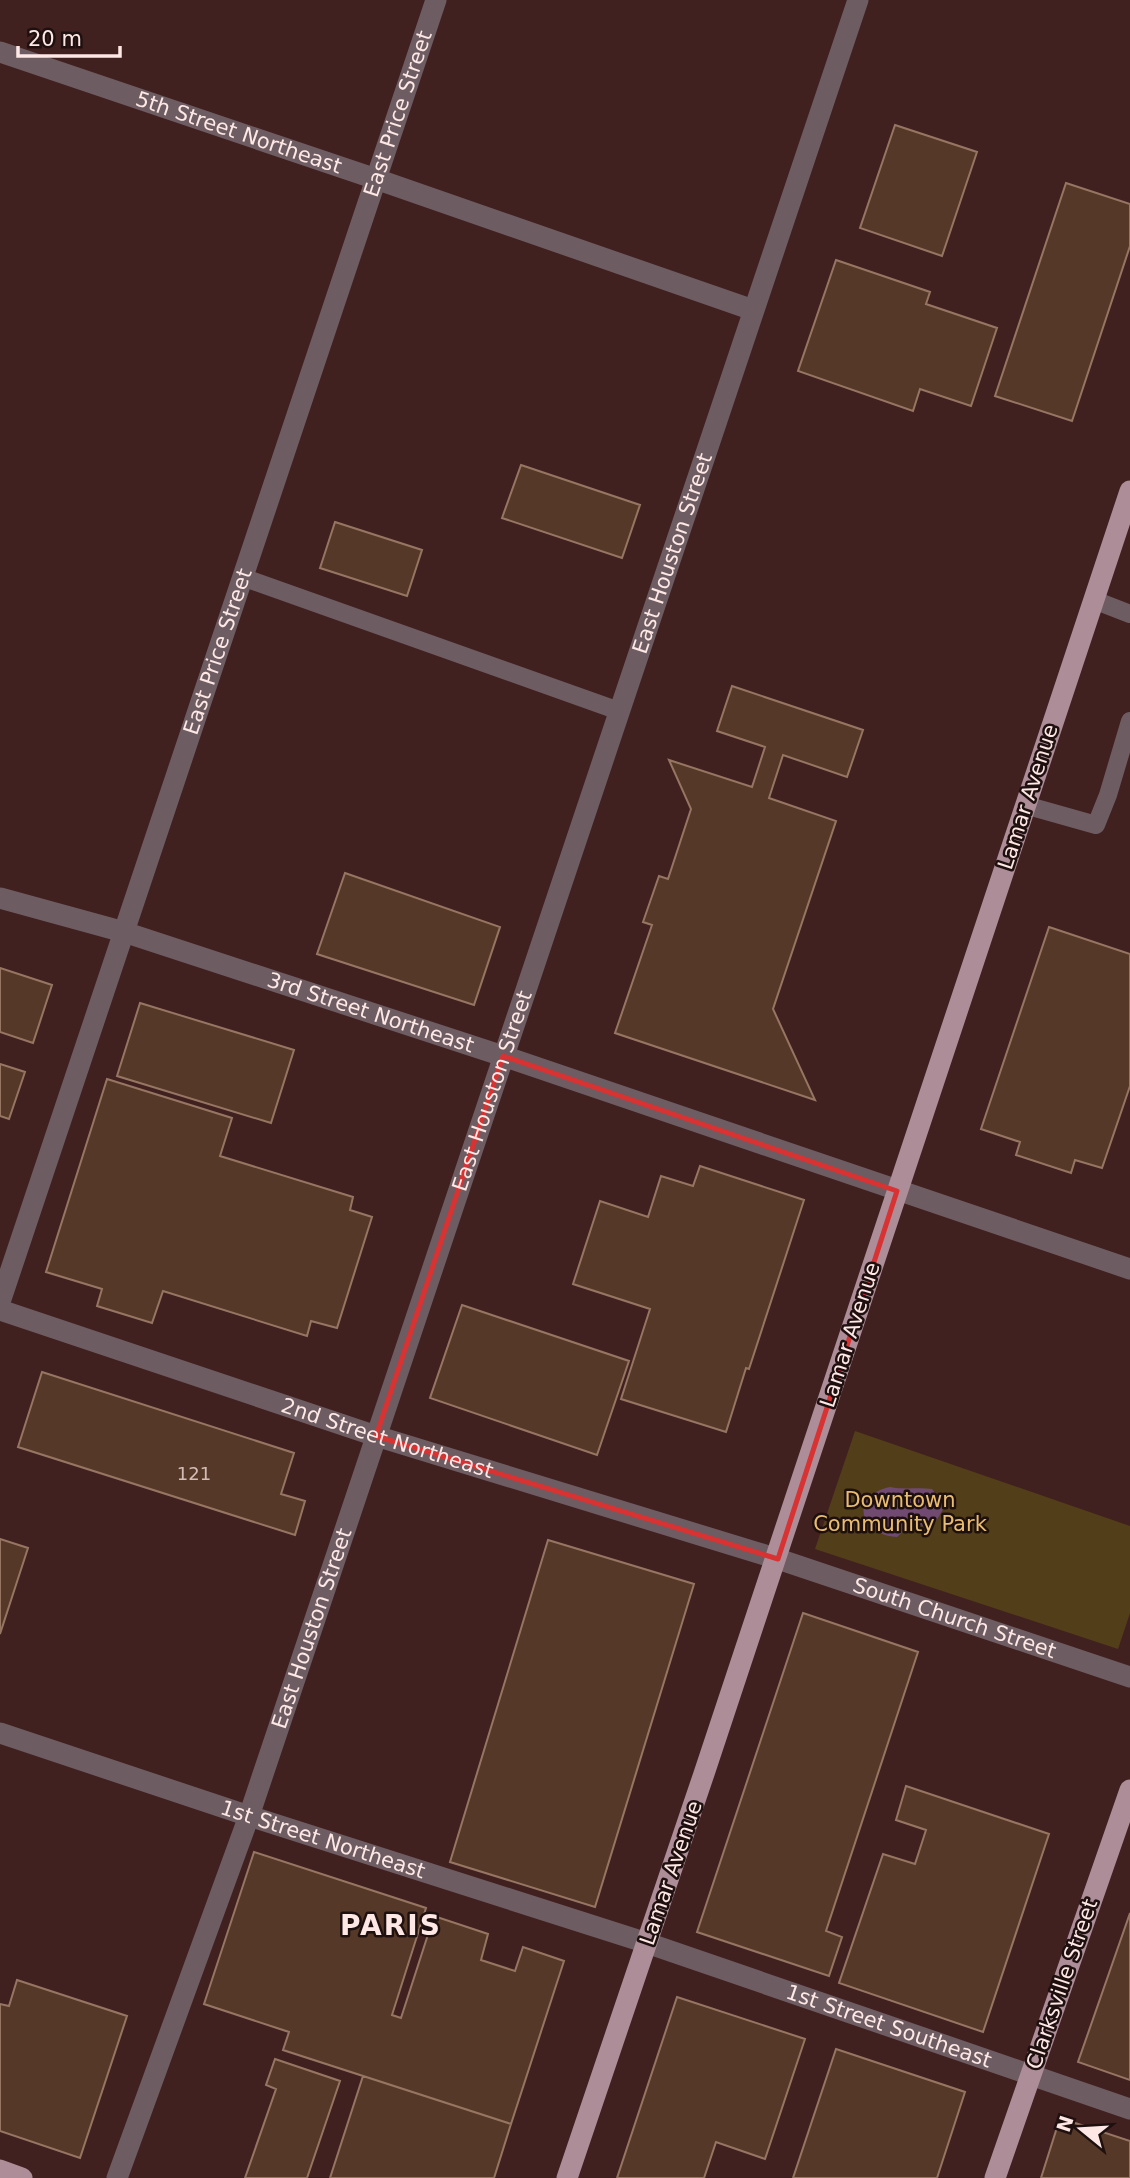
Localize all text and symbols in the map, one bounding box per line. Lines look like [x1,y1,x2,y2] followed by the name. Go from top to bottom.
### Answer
[18,14,119,58] scale bar
[28,27,82,51] text: 20 m
[359,28,437,200] street label: East Price Street
[133,87,345,179] street label: 5th Street Northeast
[628,450,717,657] street label: East Houston Street
[179,565,257,738] street label: East Price Street
[993,721,1063,873] street label: Lamar Avenue
[264,968,477,1058] street label: 3rd Street Northeast
[447,988,537,1194] street label: East Houston Street
[815,1259,885,1411] street label: Lamar Avenue
[278,1393,496,1483] street label: 2nd Street Northeast
[177,1463,211,1484] house number: 121
[813,1488,988,1536] park label: Downtown Community Park
[267,1525,357,1732] street label: East Houston Street
[850,1573,1059,1663] street label: South Church Street
[217,1795,428,1883] street label: 1st Street Northeast
[635,1798,707,1948] street label: Lamar Avenue
[1022,1896,1102,2072] street label: Clarksville Street
[340,1909,442,1942] district label: PARIS
[783,1980,995,2073] street label: 1st Street Southeast
[1046,2094,1116,2164] north arrow
[1052,2113,1078,2135] text: N

